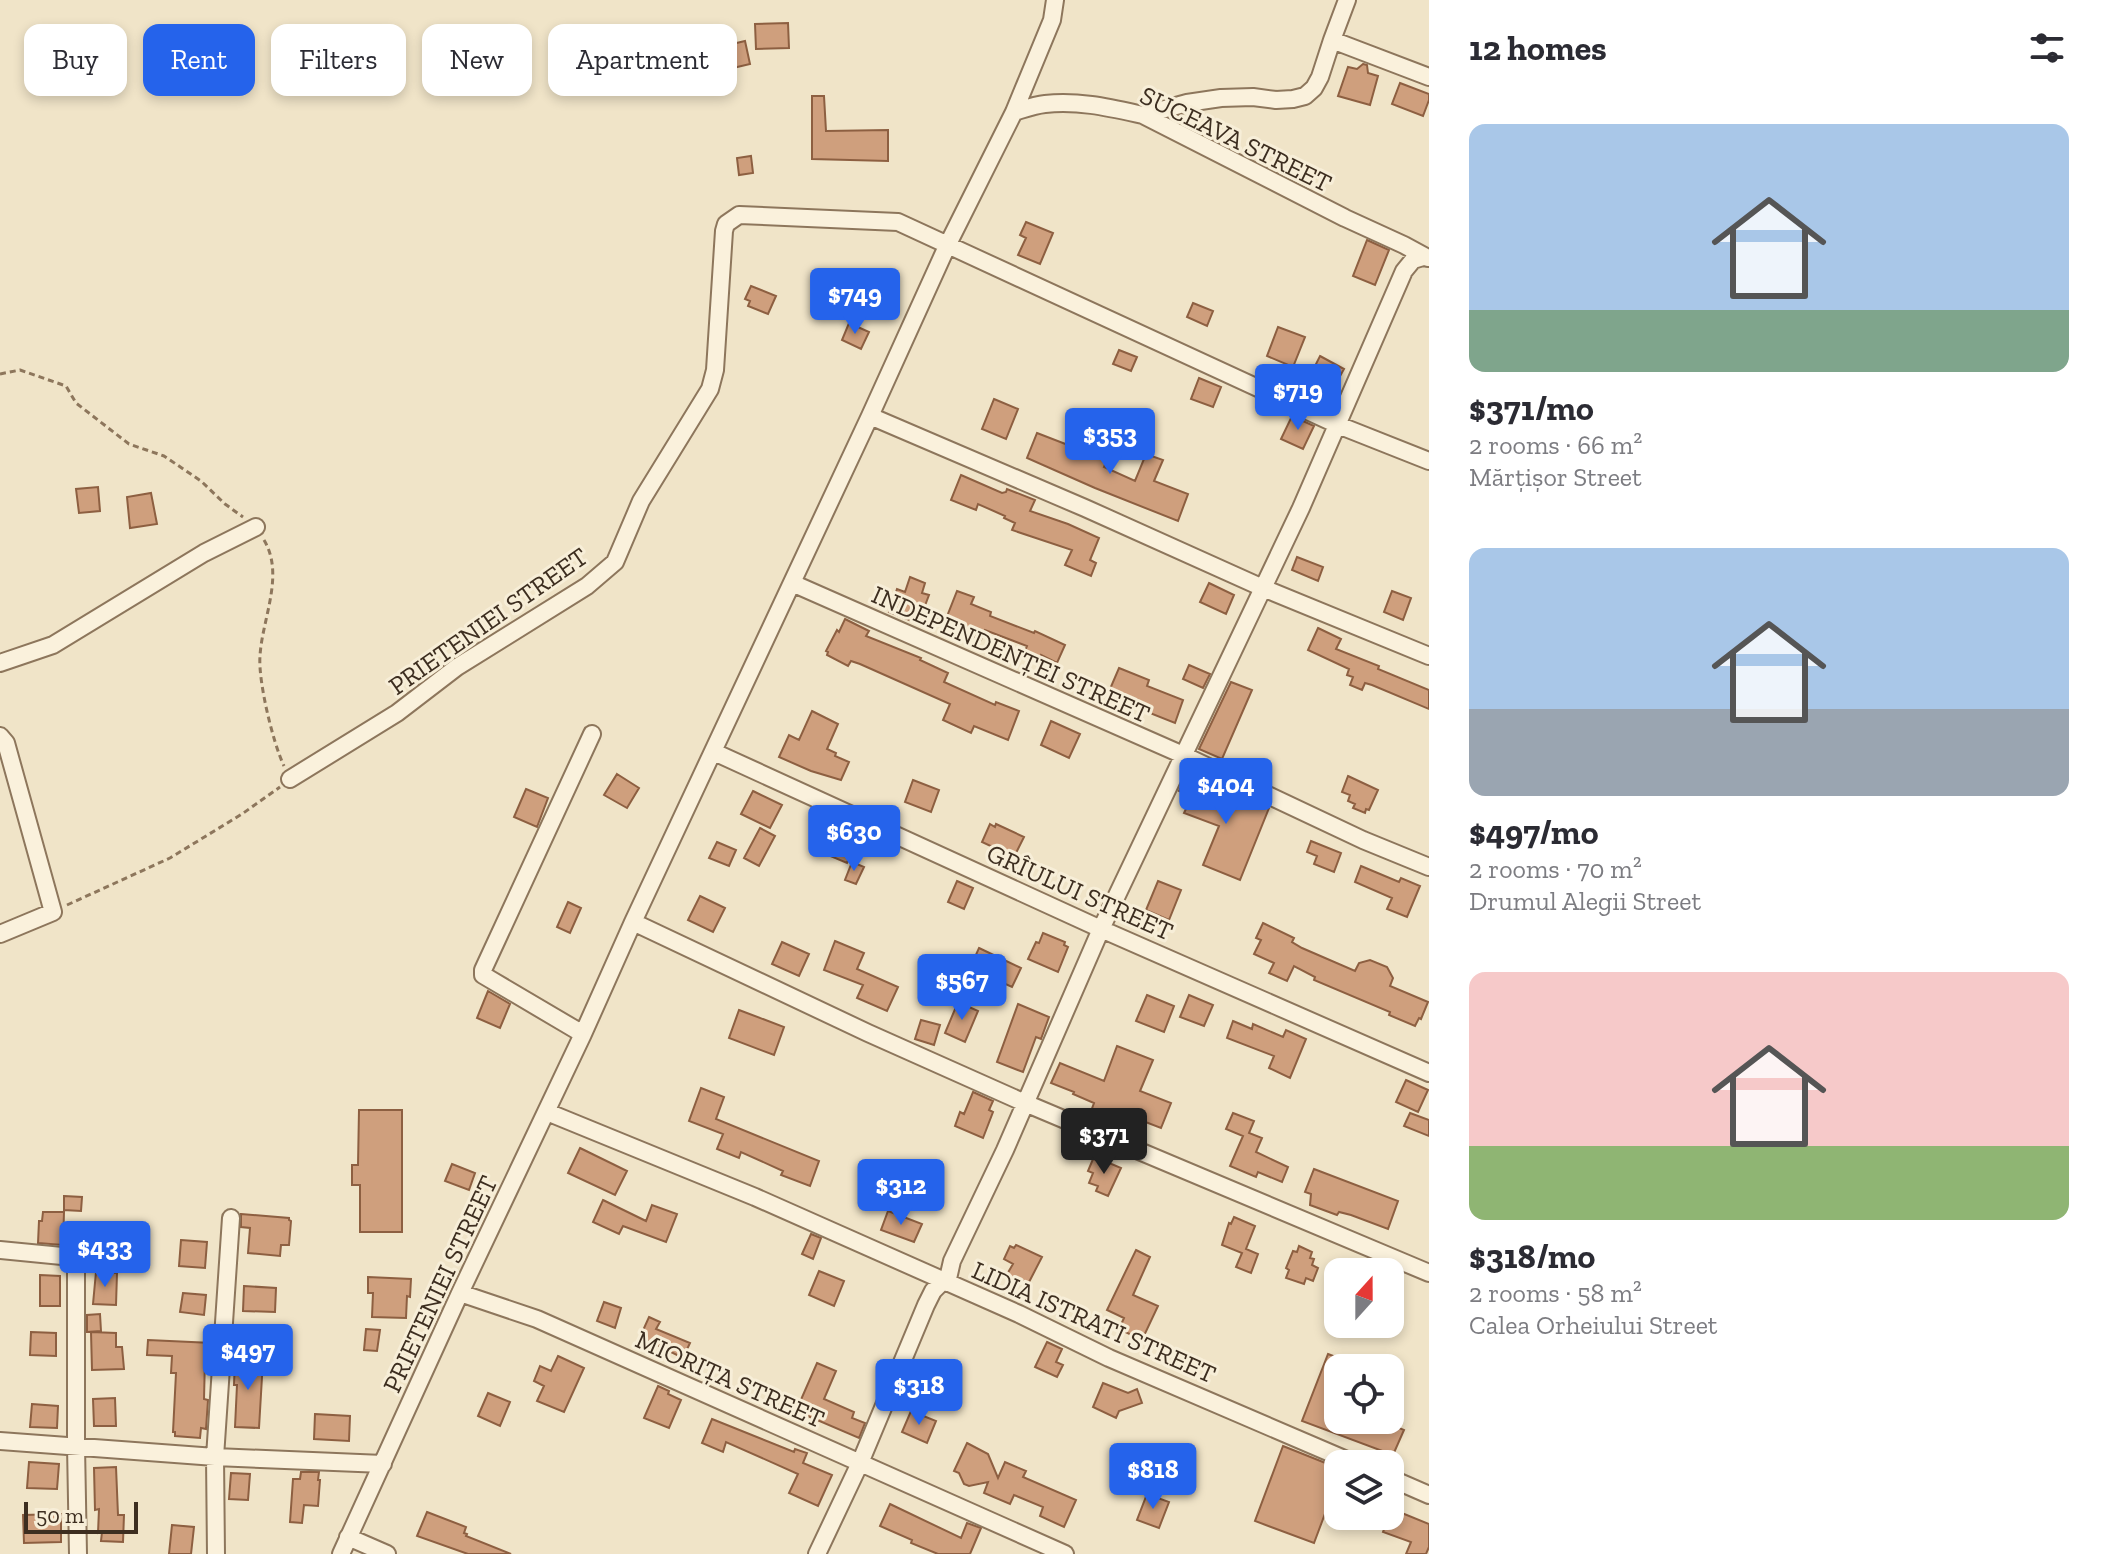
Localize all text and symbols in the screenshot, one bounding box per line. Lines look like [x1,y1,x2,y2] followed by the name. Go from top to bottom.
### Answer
[24,24,127,96] chip: Buy
[143,24,255,96] chip: Rent
[271,24,406,96] chip: Filters
[422,24,532,96] chip: New
[548,24,737,96] chip: Apartment
[2025,26,2069,70] icon: filters
[1469,28,1607,69] text: 12 homes
[1135,79,1337,199] street label: SUCEAVA STREET
[1697,176,1841,320] icon: home
[808,268,902,336] pin: $749
[828,278,882,310] text: $749
[1251,364,1345,432] pin: $719
[1273,374,1323,406] text: $719
[1469,388,1594,429] text: $371/mo
[1063,408,1157,476] pin: $353
[1083,418,1137,450] text: $353
[1469,429,1642,461] text: 2 rooms · 66 m²
[1469,461,1642,493] text: Mărțișor Street
[382,540,594,702] street label: PRIETENIEI STREET
[867,578,1155,730] street label: INDEPENDENȚEI STREET
[1697,600,1841,744] icon: home
[1179,758,1273,826] pin: $404
[1197,768,1255,800] text: $404
[807,805,901,873] pin: $630
[1469,812,1598,853] text: $497/mo
[826,815,882,847] text: $630
[982,837,1178,947] street label: GRÎULUI STREET
[1469,853,1642,885] text: 2 rooms · 70 m²
[1469,885,1701,917] text: Drumul Alegii Street
[915,954,1009,1022] pin: $567
[935,964,989,996] text: $567
[1697,1024,1841,1168] icon: home
[1057,1108,1151,1176] pin: $371
[1079,1118,1129,1150] text: $371
[854,1159,948,1227] pin: $312
[875,1169,927,1201] text: $312
[376,1170,504,1398] street label: PRIETENIEI STREET
[58,1221,152,1289] pin: $433
[77,1231,133,1263] text: $433
[1469,1236,1595,1277] text: $318/mo
[967,1254,1221,1390] street label: LIDIA ISTRATI STREET
[1324,1258,1404,1338] north arrow
[1324,1258,1404,1530] map controls
[1469,1277,1642,1309] text: 2 rooms · 58 m²
[1469,1309,1718,1341] text: Calea Orheiului Street
[631,1323,829,1435] street label: MIORIȚA STREET
[201,1324,295,1392] pin: $497
[221,1334,275,1366] text: $497
[1324,1354,1404,1434] button: locate
[872,1359,966,1427] pin: $318
[893,1369,945,1401] text: $318
[1106,1443,1200,1511] pin: $818
[1324,1450,1404,1530] button: layers
[1127,1453,1179,1485] text: $818
[24,1498,138,1534] scale bar
[36,1502,84,1529] text: 50 m

